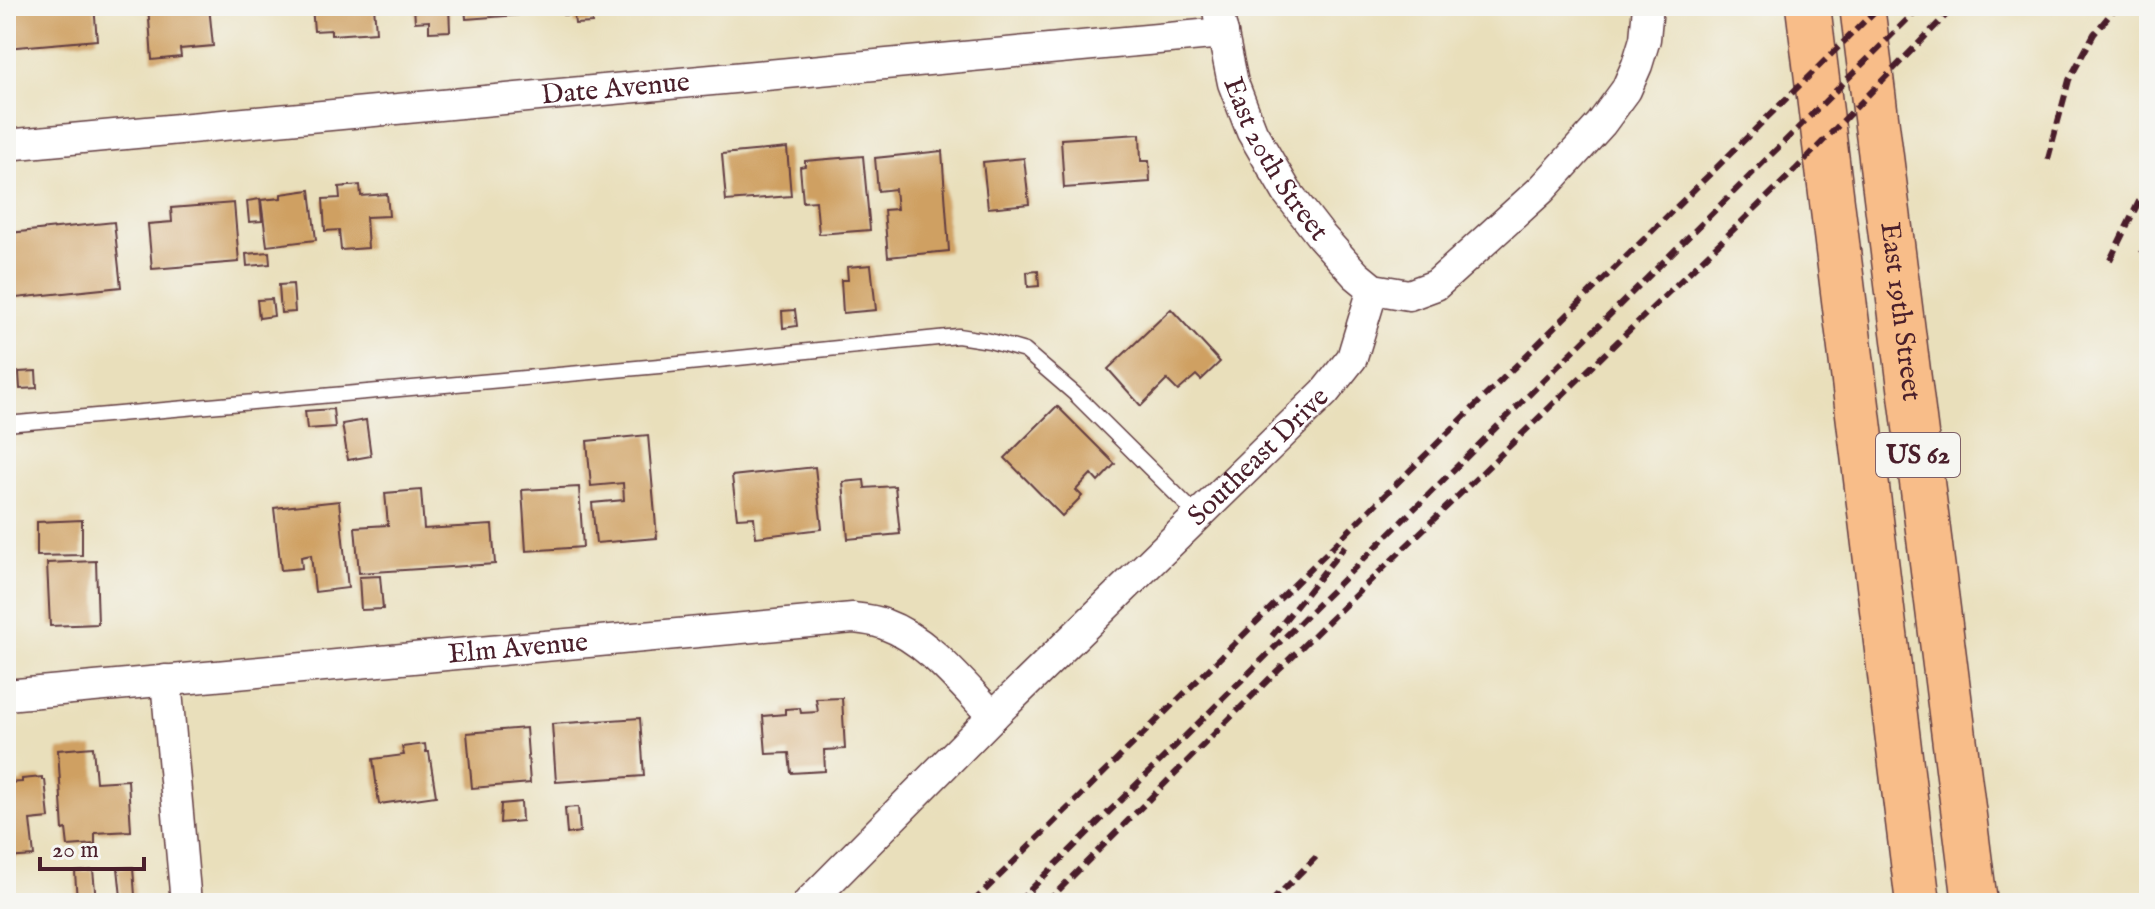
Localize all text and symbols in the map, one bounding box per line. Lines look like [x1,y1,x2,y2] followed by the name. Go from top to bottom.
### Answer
[540,65,691,113] street label: Date Avenue
[1215,72,1336,248] street label: East 20th Street
[1872,220,1929,403] street label: East 19th Street
[1180,380,1337,534] street label: Southeast Drive
[1876,433,1960,477] road number: US 62
[446,625,590,672] street label: Elm Avenue
[40,821,144,871] scale bar
[52,835,99,866] text: 20 m

